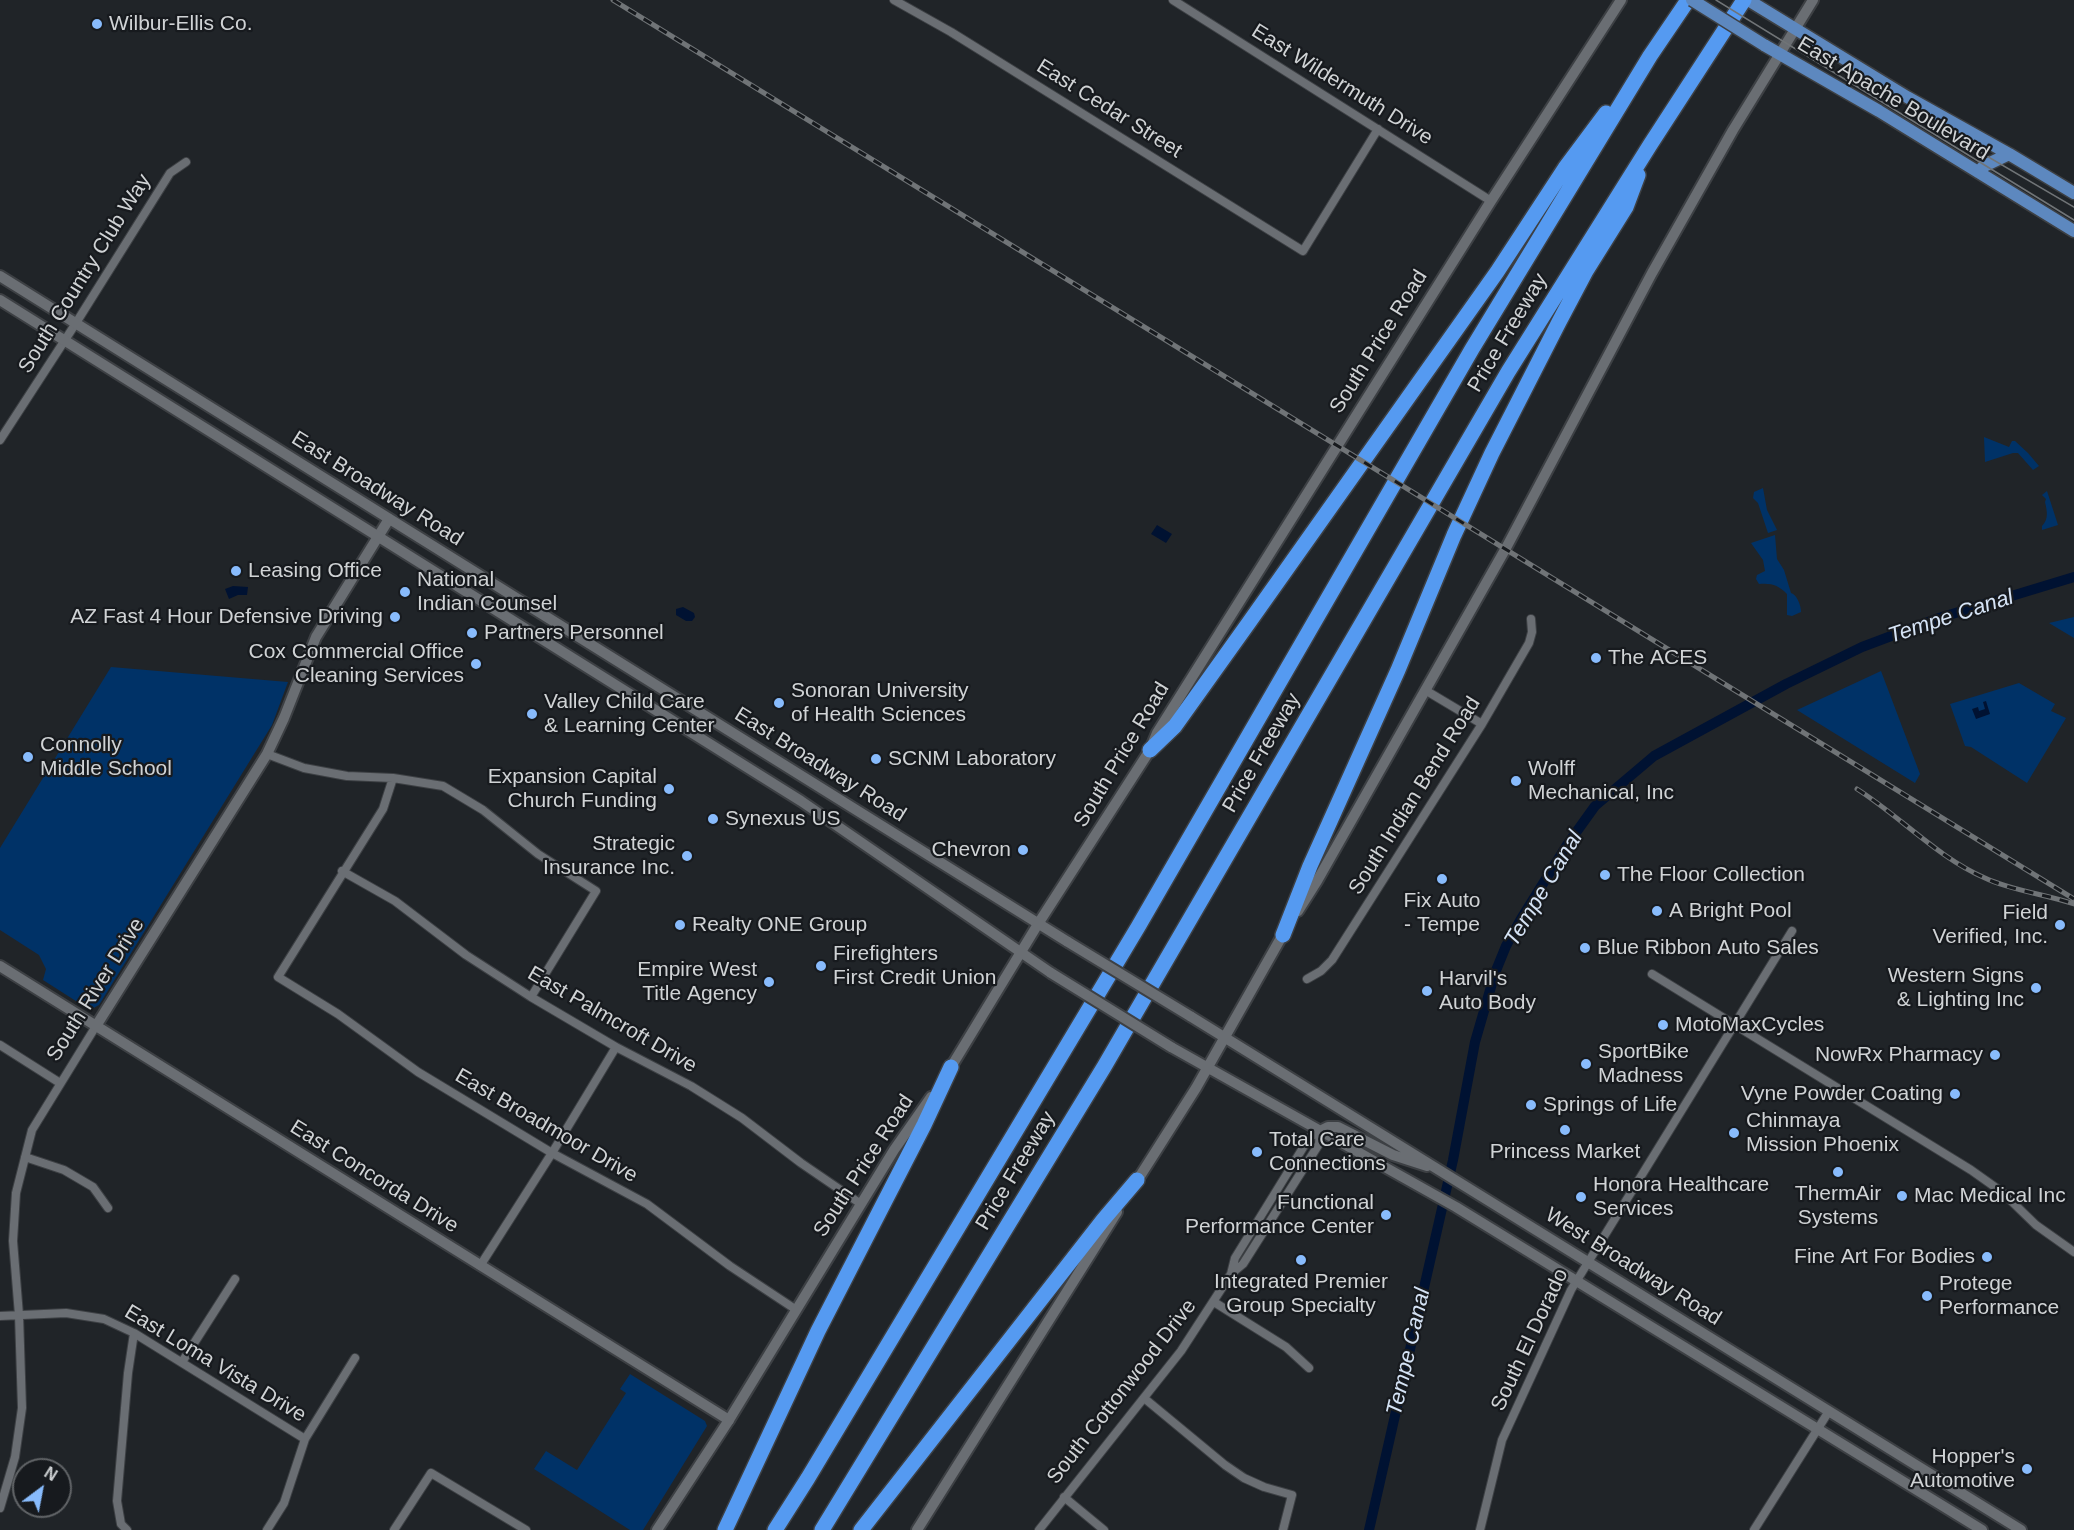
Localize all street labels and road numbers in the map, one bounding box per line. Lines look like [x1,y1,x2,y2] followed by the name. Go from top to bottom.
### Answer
[1247,19,1437,151] street label: East Wildermuth Drive
[1792,32,1994,166] street label: East Apache Boulevard
[1032,54,1186,164] street label: East Cedar Street
[13,170,157,378] street label: South Country Club Way
[1325,266,1433,418] street label: South Price Road
[1463,269,1553,397] street label: Price Freeway
[287,426,467,552] street label: East Broadway Road
[1069,678,1175,832] street label: South Price Road
[1218,689,1306,817] street label: Price Freeway
[1344,692,1486,900] street label: South Indian Bend Road
[730,702,910,828] street label: East Broadway Road
[42,914,150,1066] street label: South River Drive
[523,961,701,1079] street label: East Palmcroft Drive
[450,1063,642,1189] street label: East Broadmoor Drive
[809,1090,919,1242] street label: South Price Road
[971,1107,1061,1235] street label: Price Freeway
[285,1115,463,1239] street label: East Concorda Drive
[1540,1203,1726,1331] street label: West Broadway Road
[1486,1265,1574,1415] street label: South El Dorado
[1042,1295,1202,1489] street label: South Cottonwood Drive
[120,1300,310,1428] street label: East Loma Vista Drive

